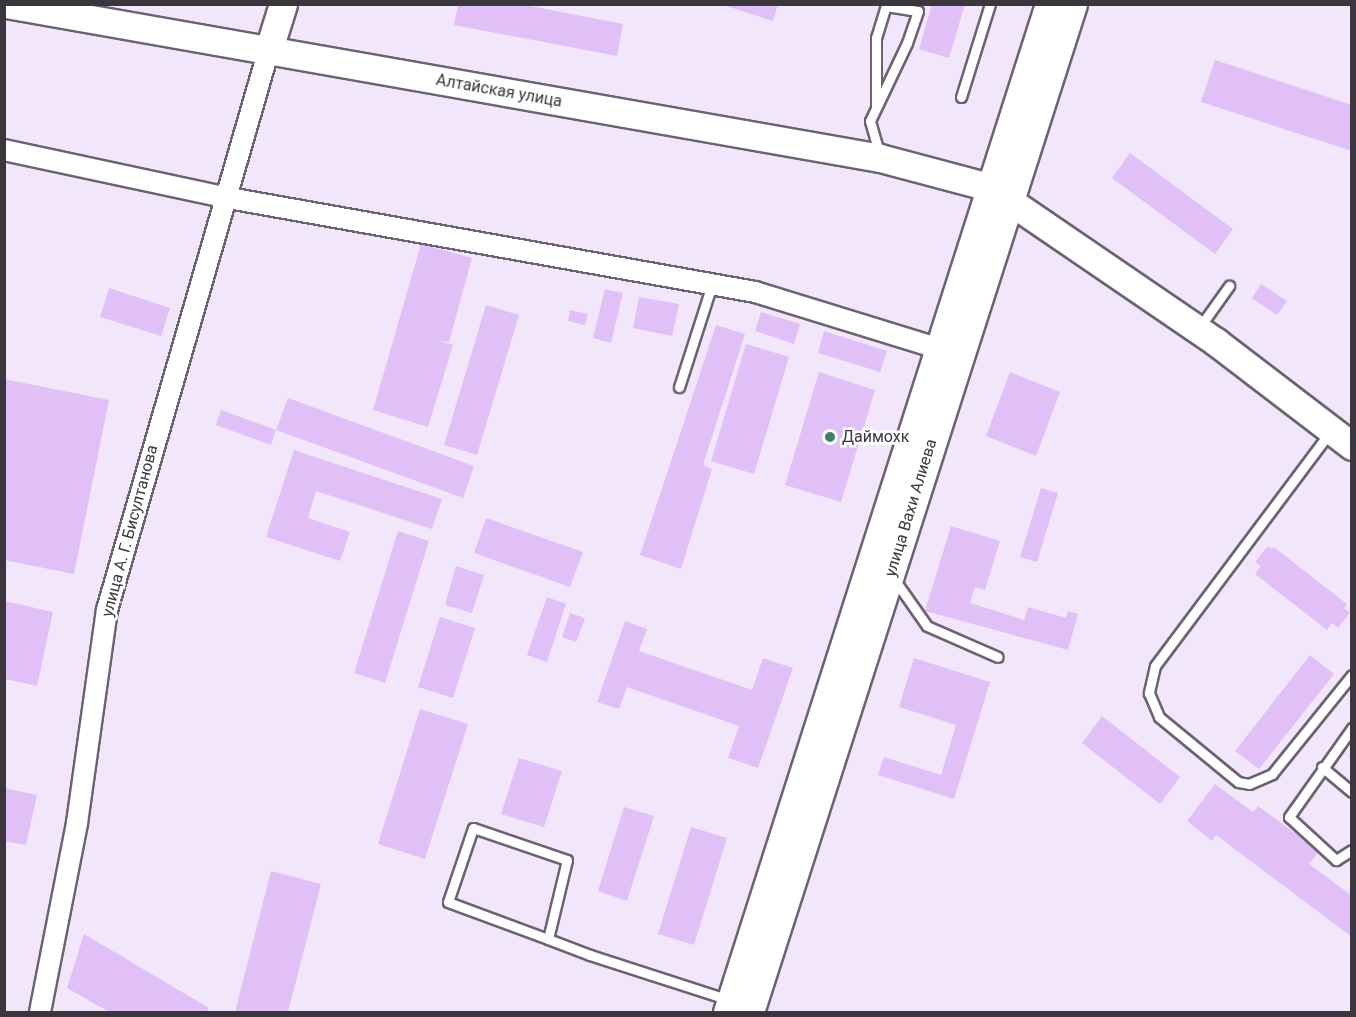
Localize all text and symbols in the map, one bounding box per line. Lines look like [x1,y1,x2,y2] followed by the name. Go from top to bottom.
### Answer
[434,70,564,112] street label: Алтайская улица
[842,427,909,447] place label: Даймохк
[823,430,837,444] marker: Даймохк
[881,437,941,579] street label: улица Вахи Алиева
[98,443,162,619] street label: улица А. Г. Бисултанова

